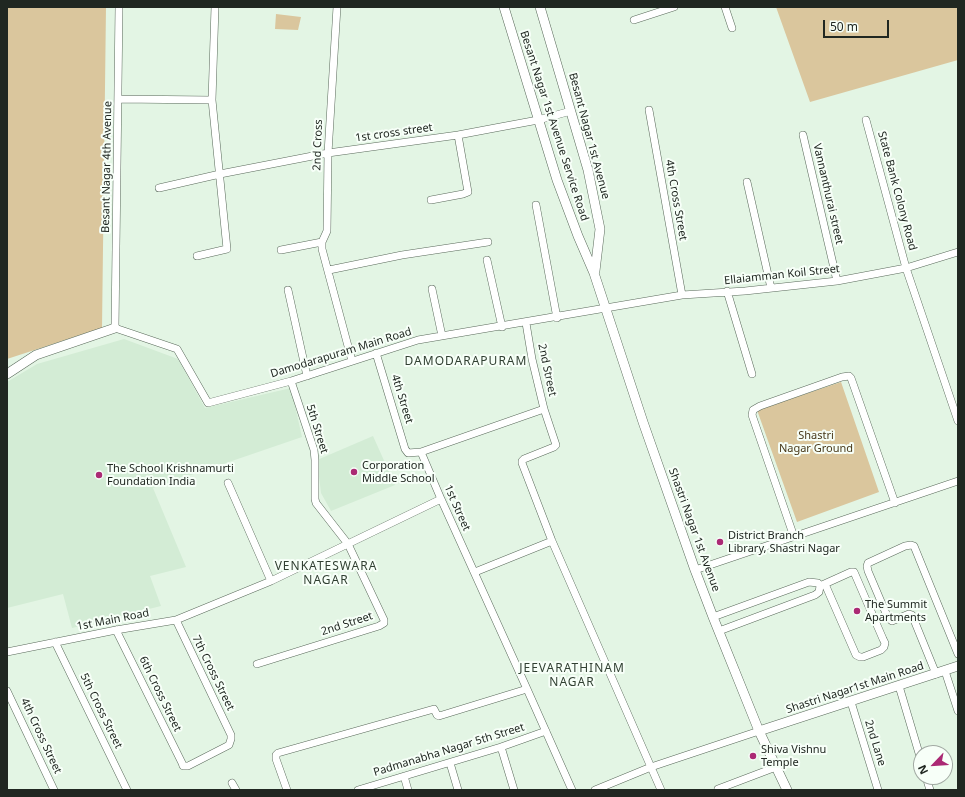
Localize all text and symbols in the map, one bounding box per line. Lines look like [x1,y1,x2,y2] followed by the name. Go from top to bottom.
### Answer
[825,12,891,38] scale bar
[830,18,858,35] text: 50 m
[517,29,591,223] street label: Besant Nagar 1st Avenue Service Road
[566,71,612,201] street label: Besant Nagar 1st Avenue
[99,101,115,233] street label: Besant Nagar 4th Avenue
[311,119,325,171] street label: 2nd Cross
[354,121,434,145] street label: 1st cross street
[875,130,919,252] street label: State Bank Colony Road
[810,142,846,246] street label: Vannanthurai street
[662,158,690,242] street label: 4th Cross Street
[724,262,840,288] street label: Ellaiamman Koil Street
[269,325,413,381] street label: Damodarapuram Main Road
[535,342,559,398] street label: 2nd Street
[405,355,527,369] district label: DAMODARAPURAM
[388,373,416,425] street label: 4th Street
[303,403,331,455] street label: 5th Street
[779,429,853,455] park label: Shastri Nagar Ground
[362,459,435,485] place label: Corporation Middle School
[107,462,234,488] place label: The School Krishnamurti Foundation India
[666,466,722,594] street label: Shastri Nagar 1st Avenue
[349,467,359,477] marker: Corporation Middle School
[94,470,104,480] marker: The School Krishnamurti Foundation India
[441,483,473,533] street label: 1st Street
[728,529,840,555] place label: District Branch Library, Shastri Nagar
[715,537,725,547] marker: District Branch Library, Shastri Nagar
[275,560,377,588] district label: VENKATESWARA NAGAR
[865,598,927,624] place label: The Summit Apartments
[852,606,862,616] marker: The Summit Apartments
[76,607,150,633] street label: 1st Main Road
[320,609,374,639] street label: 2nd Street
[189,633,237,713] street label: 7th Cross Street
[136,654,184,734] street label: 6th Cross Street
[784,659,926,717] street label: Shastri Nagar1st Main Road
[519,662,625,690] district label: JEEVARATHINAM NAGAR
[77,671,125,751] street label: 5th Cross Street
[18,696,64,776] street label: 4th Cross Street
[862,718,888,768] street label: 2nd Lane
[372,721,526,779] street label: Padmanabha Nagar 5th Street
[761,743,826,769] place label: Shiva Vishnu Temple
[913,745,953,785] north arrow
[748,751,758,761] marker: Shiva Vishnu Temple
[914,763,931,777] text: N

